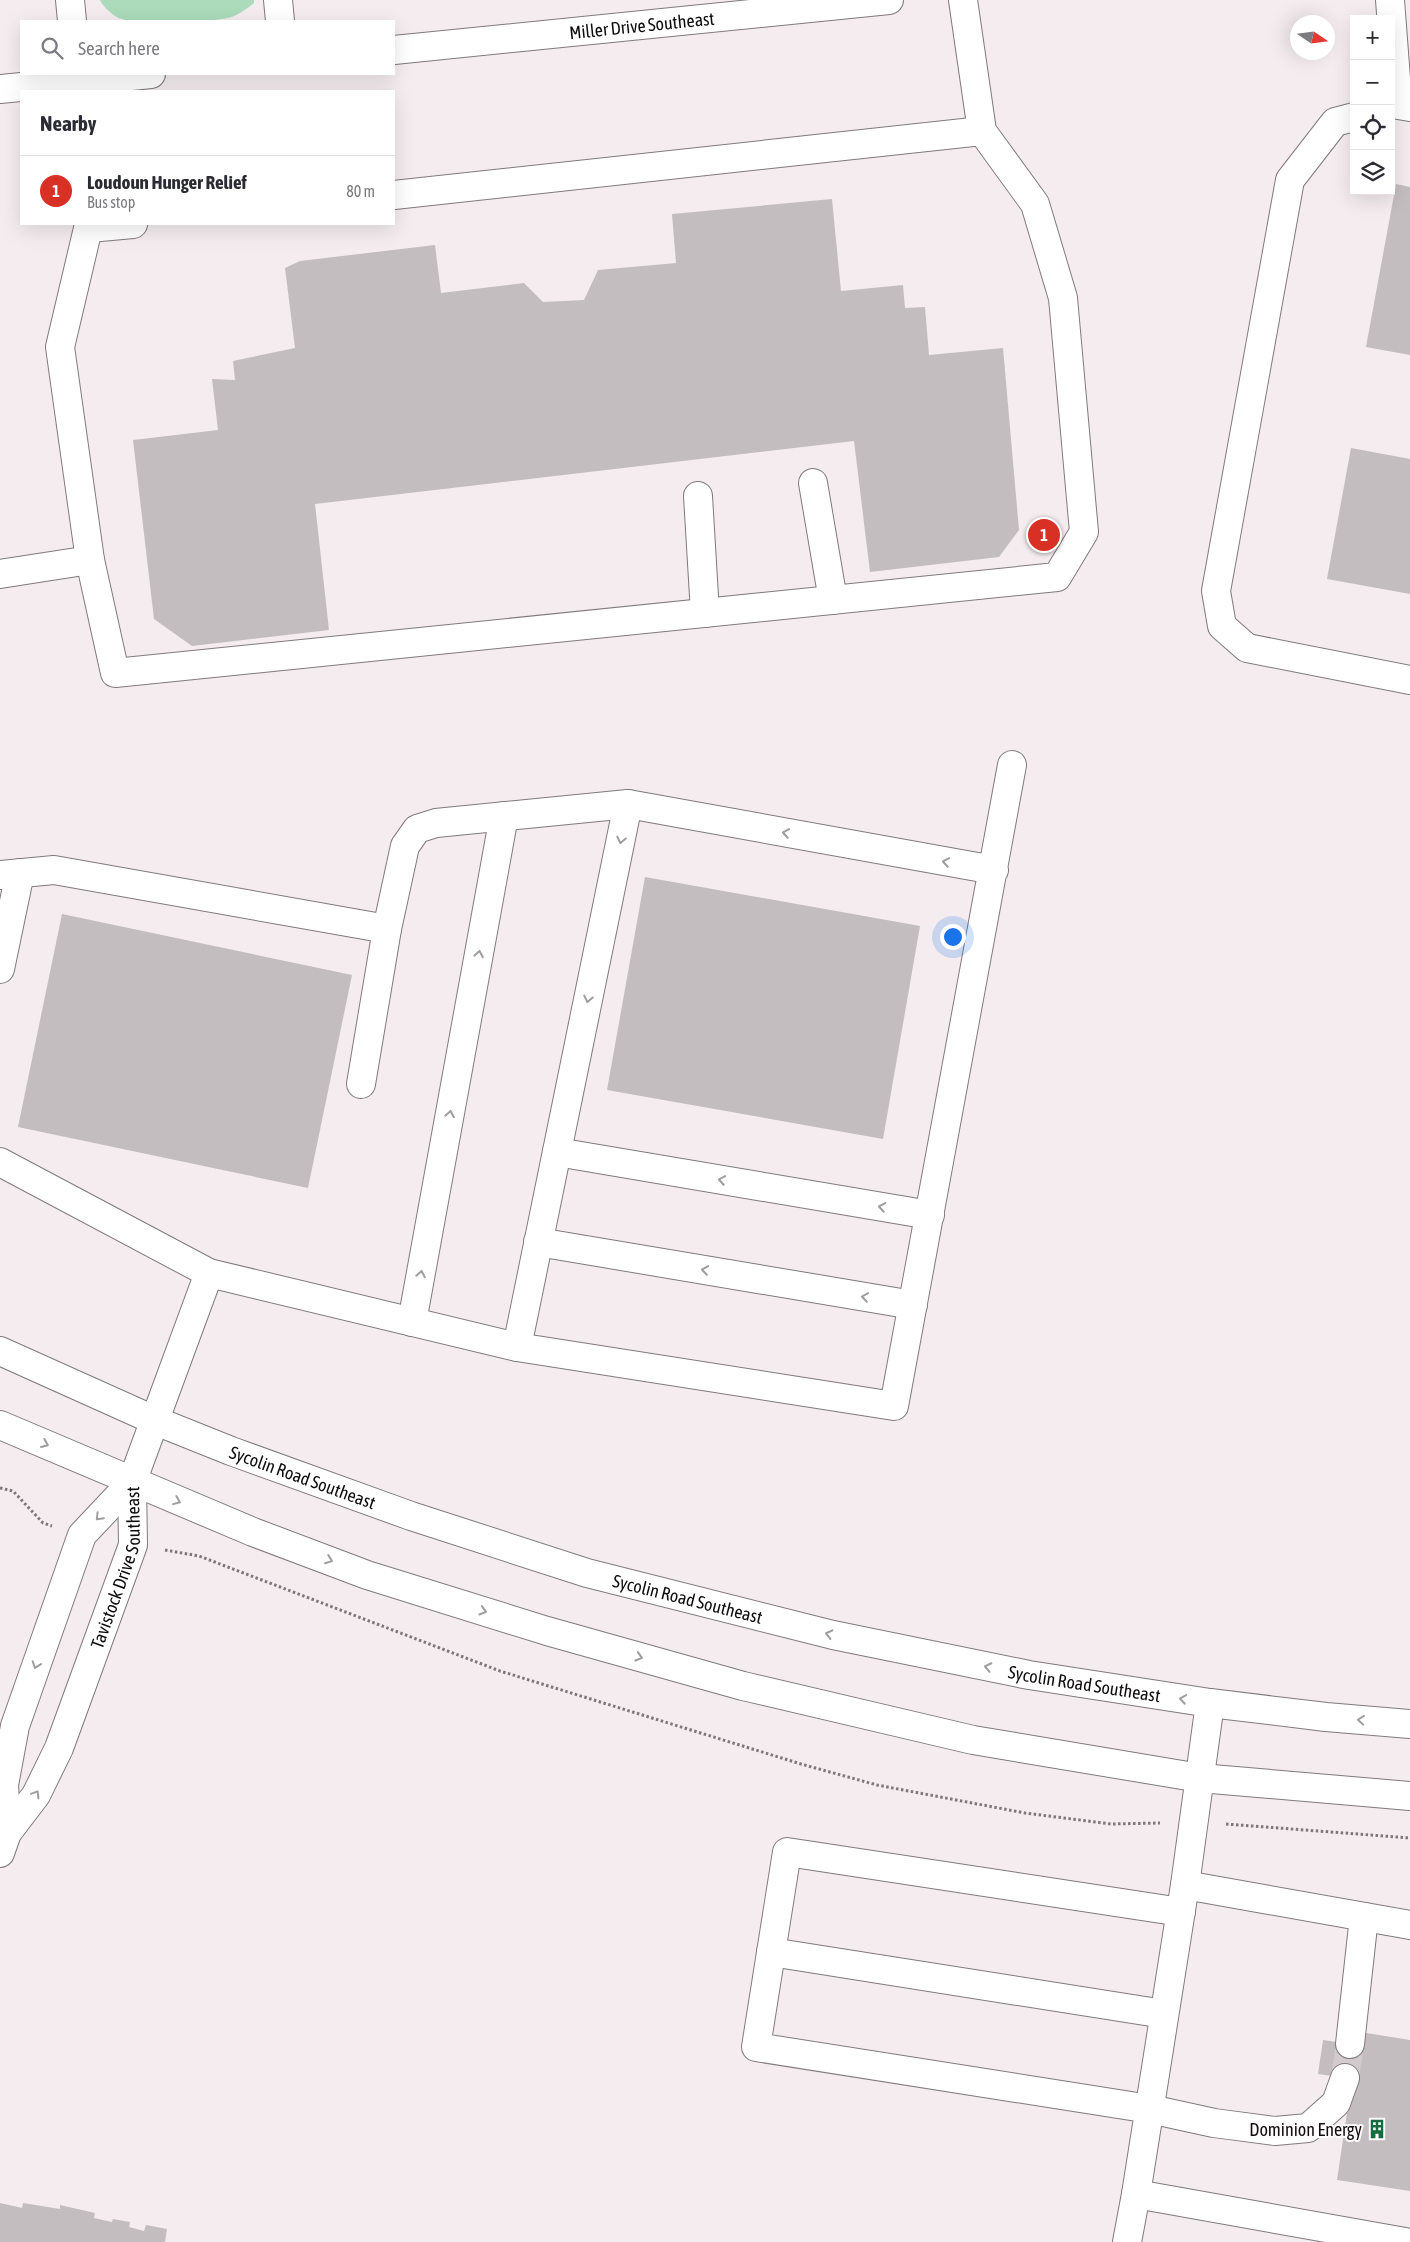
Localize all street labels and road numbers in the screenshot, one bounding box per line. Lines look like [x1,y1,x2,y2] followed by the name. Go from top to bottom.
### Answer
[568,7,715,43] street label: Miller Drive Southeast
[227,1441,378,1513] street label: Sycolin Road Southeast
[86,1486,144,1651] street label: Tavistock Drive Southeast
[611,1569,765,1627] street label: Sycolin Road Southeast
[1007,1661,1162,1706] street label: Sycolin Road Southeast

